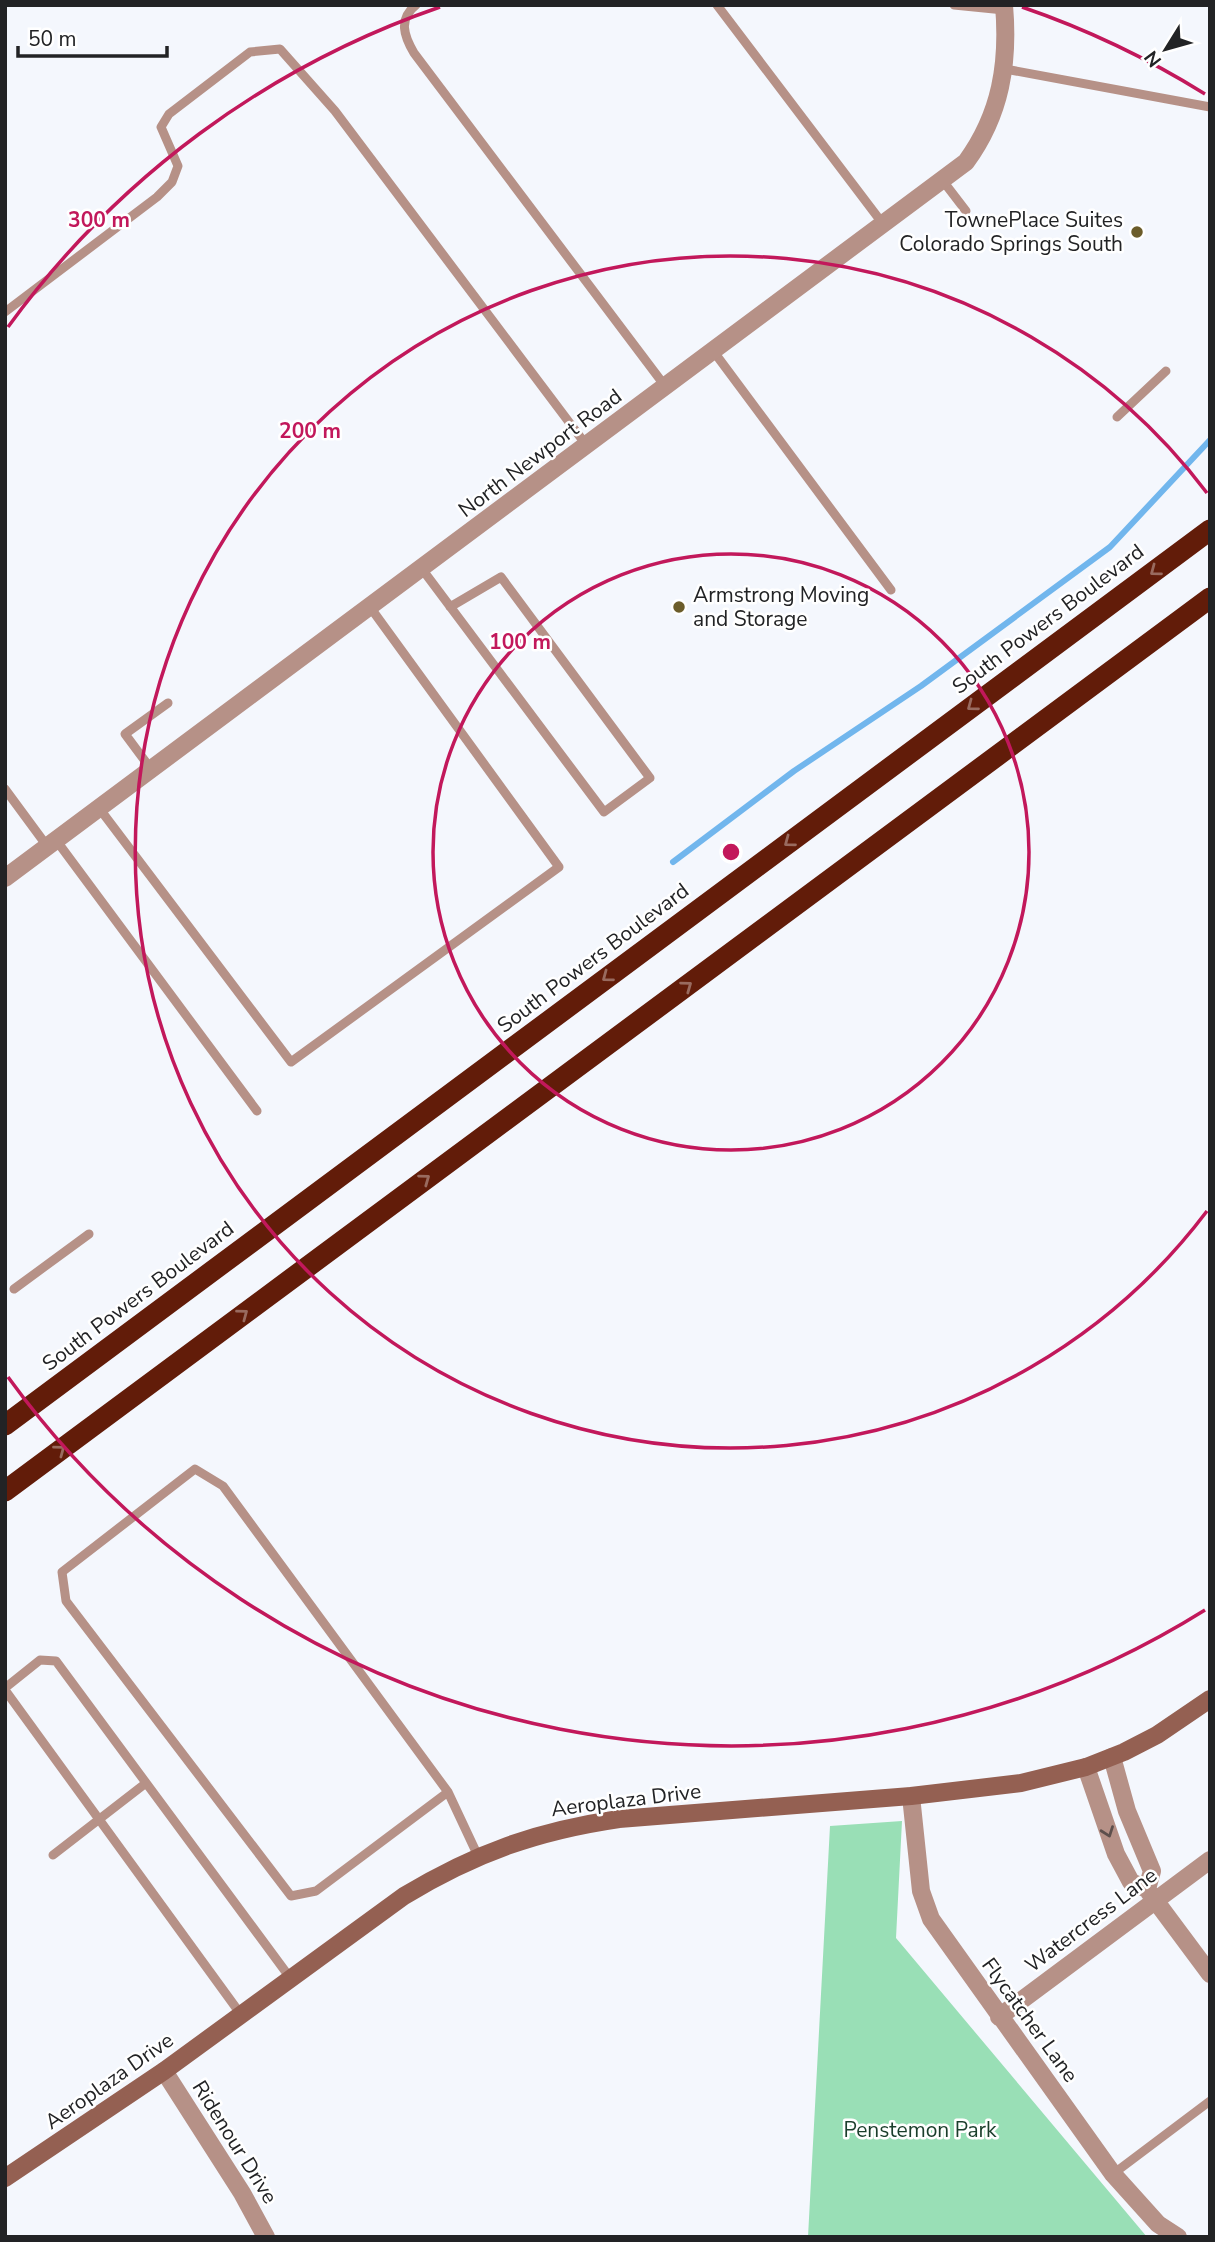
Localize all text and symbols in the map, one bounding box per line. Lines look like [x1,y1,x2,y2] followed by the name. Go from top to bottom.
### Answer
[18,14,166,58] scale bar
[1131,14,1201,84] north arrow
[28,25,77,53] text: 50 m
[1139,45,1168,72] text: N
[68,206,130,234] text: 300 m
[899,206,1123,258] place label: TownePlace Suites Colorado Springs South
[1129,224,1145,240] marker: TownePlace Suites Colorado Springs South
[453,382,627,524] street label: North Newport Road
[279,417,341,445] text: 200 m
[946,538,1150,700] street label: South Powers Boulevard
[1150,562,1163,575] one-way arrow
[693,581,869,633] place label: Armstrong Moving and Storage
[671,599,687,615] marker: Armstrong Moving and Storage
[489,628,551,656] text: 100 m
[967,698,980,710] one-way arrow
[784,833,797,846] one-way arrow
[719,840,743,864] centre of rings
[491,877,695,1039] street label: South Powers Boulevard
[602,969,615,982] one-way arrow
[679,981,692,994] one-way arrow
[417,1175,430,1187] one-way arrow
[36,1215,240,1377] street label: South Powers Boulevard
[235,1310,247,1323] one-way arrow
[52,1446,65,1459] one-way arrow
[549,1777,703,1823] street label: Aeroplaza Drive
[1100,1825,1114,1837] one-way arrow
[1019,1861,1163,1979] street label: Watercress Lane
[975,1952,1085,2088] street label: Flycatcher Lane
[39,2026,179,2136] street label: Aeroplaza Drive
[186,2075,284,2209] street label: Ridenour Drive
[843,2116,997,2144] park label: Penstemon Park

